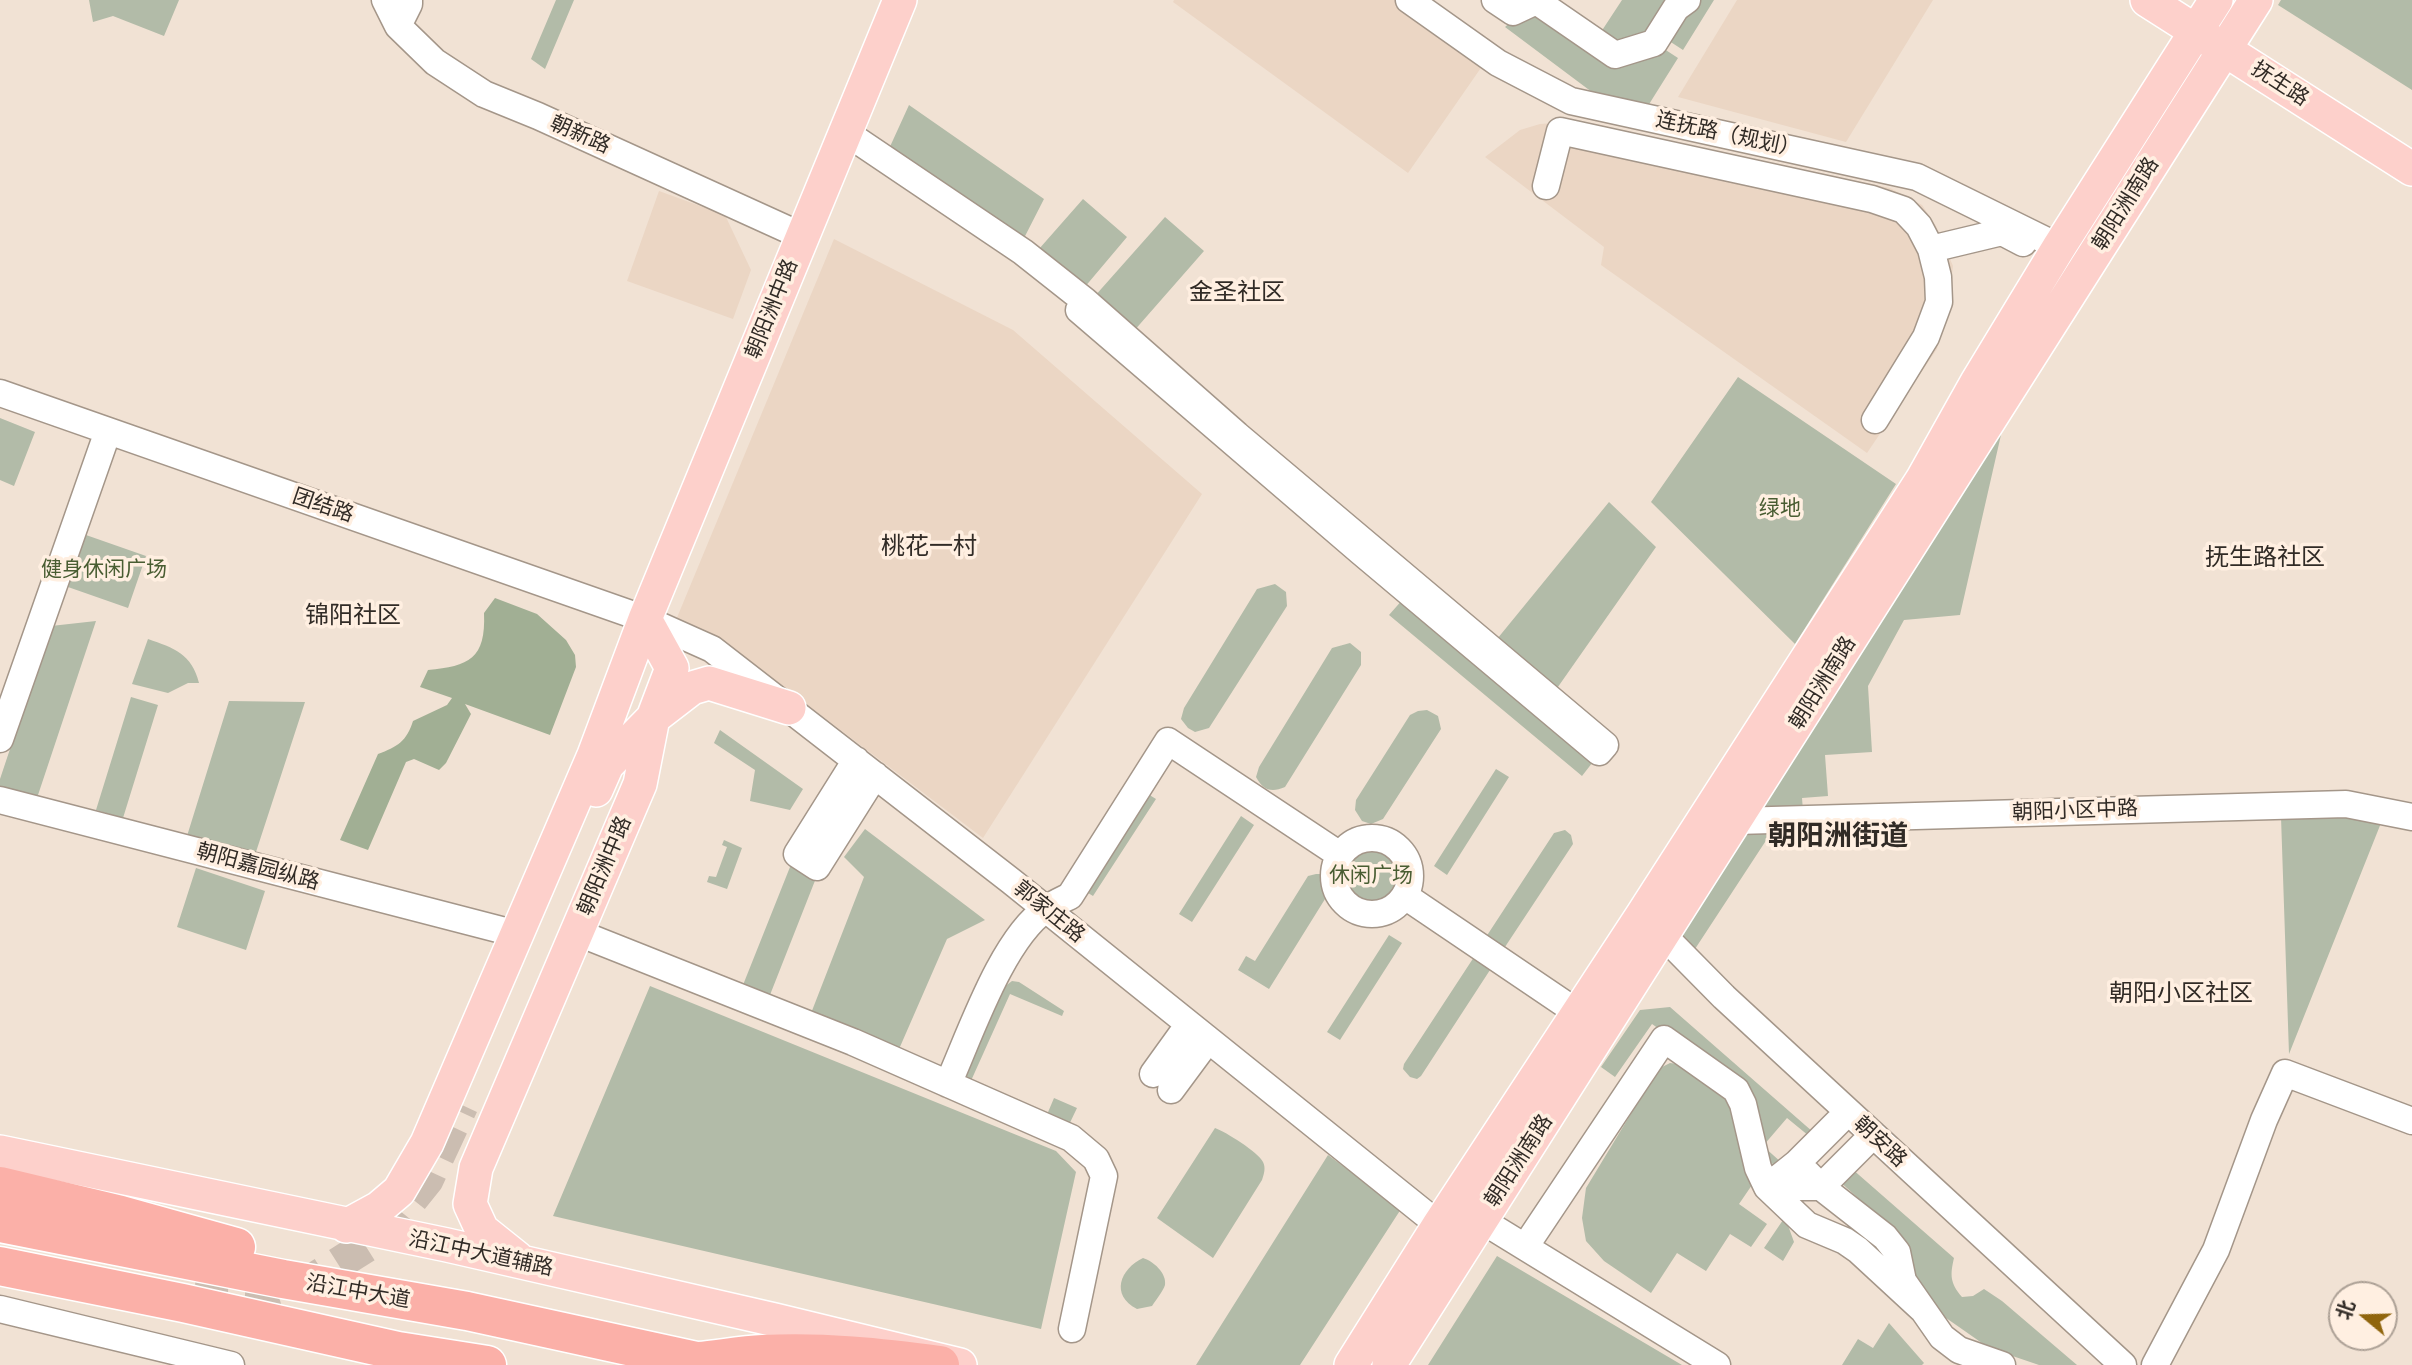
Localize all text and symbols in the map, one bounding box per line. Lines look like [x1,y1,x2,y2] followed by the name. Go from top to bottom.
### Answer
[2247,56,2313,112] street label: 抚生路
[1653,107,1803,163] street label: 连抚路（规划）
[546,111,614,159] street label: 朝新路
[2087,153,2165,255] street label: 朝阳洲南路
[741,256,803,362] street label: 朝阳洲中路
[1189,279,1285,307] district label: 金圣社区
[289,484,357,528] street label: 团结路
[1759,496,1801,522] park label: 绿地
[881,533,977,561] district label: 桃花一村
[2205,544,2325,572] district label: 抚生路社区
[41,557,167,583] park label: 健身休闲广场
[305,602,401,630] district label: 锦阳社区
[1784,632,1862,734] street label: 朝阳洲南路
[2012,796,2138,826] street label: 朝阳小区中路
[573,813,637,919] street label: 朝阳洲中路
[1768,820,1908,854] district label: 朝阳洲街道
[194,839,322,895] street label: 朝阳嘉园纵路
[1329,863,1413,889] park label: 休闲广场
[1008,876,1090,948] street label: 郭家庄路
[2109,980,2253,1008] district label: 朝阳小区社区
[1480,1110,1558,1212] street label: 朝阳洲南路
[1848,1111,1912,1173] street label: 朝安路
[406,1226,556,1282] street label: 沿江中大道辅路
[304,1270,412,1314] street label: 沿江中大道
[2328,1281,2398,1351] north arrow
[2331,1297,2359,1323] text: 北

